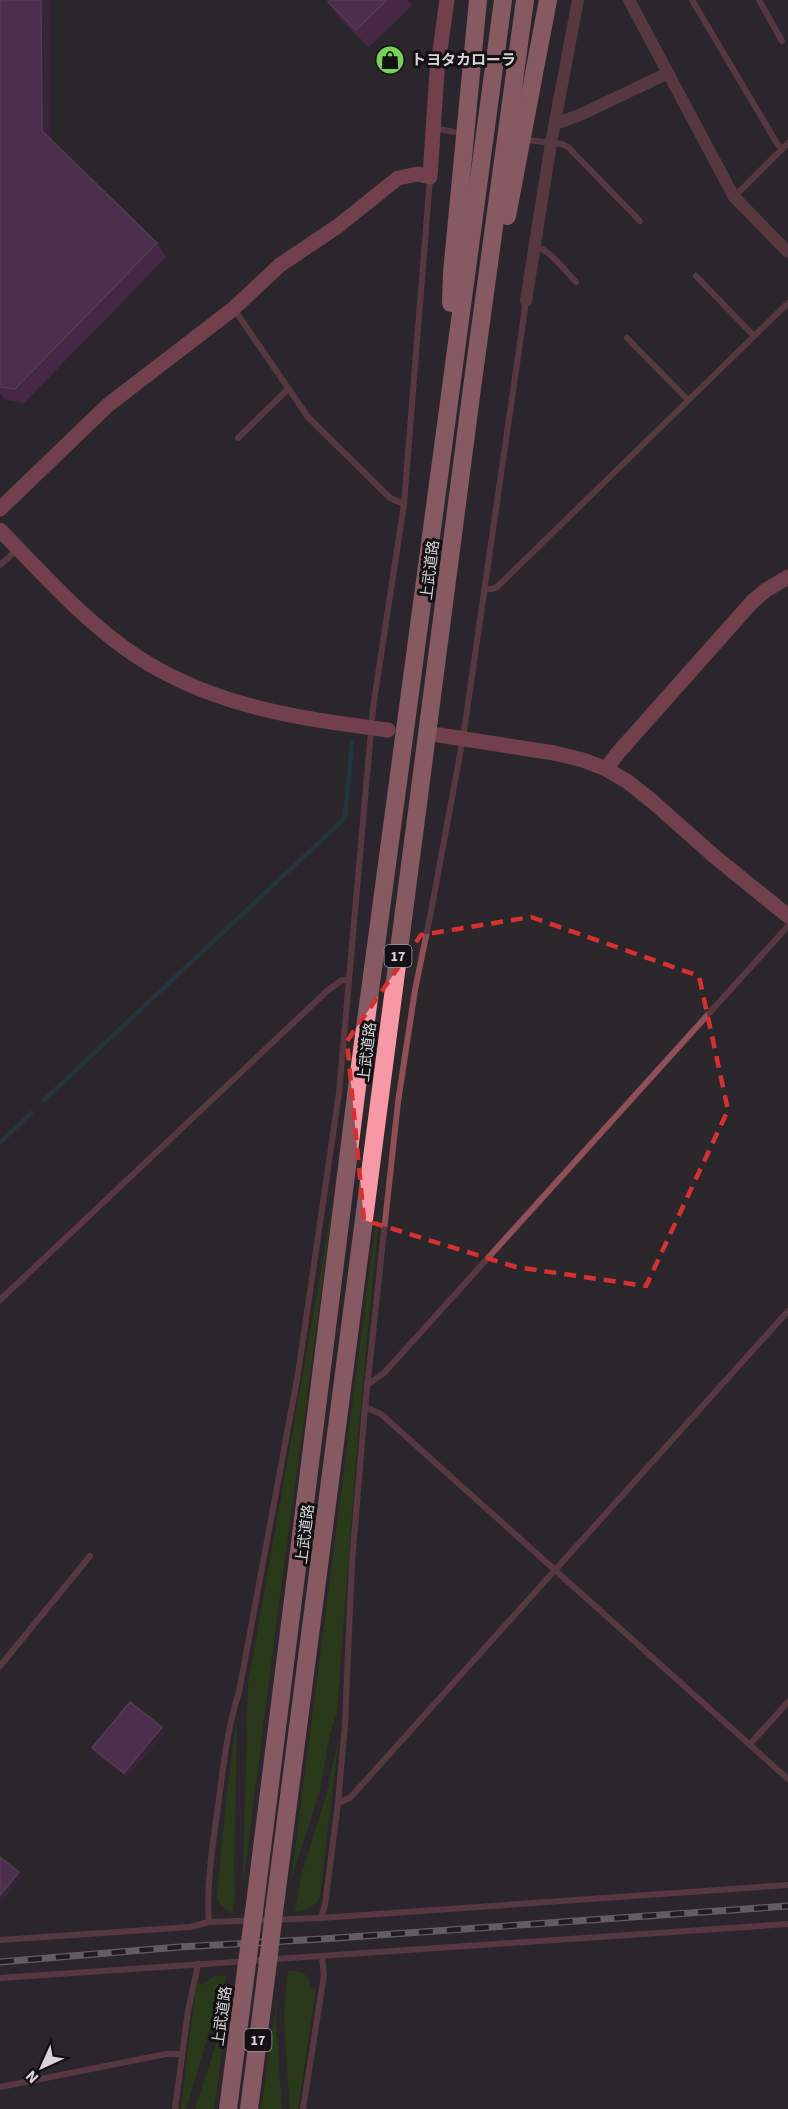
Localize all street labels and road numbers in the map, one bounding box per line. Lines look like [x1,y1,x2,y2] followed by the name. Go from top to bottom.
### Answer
[416,539,445,601] street label: 上武道路
[384,945,412,967] road number: 17
[353,1021,382,1083] street label: 上武道路
[291,1503,320,1565] street label: 上武道路
[208,1985,237,2047] street label: 上武道路
[244,2029,272,2051] road number: 17

